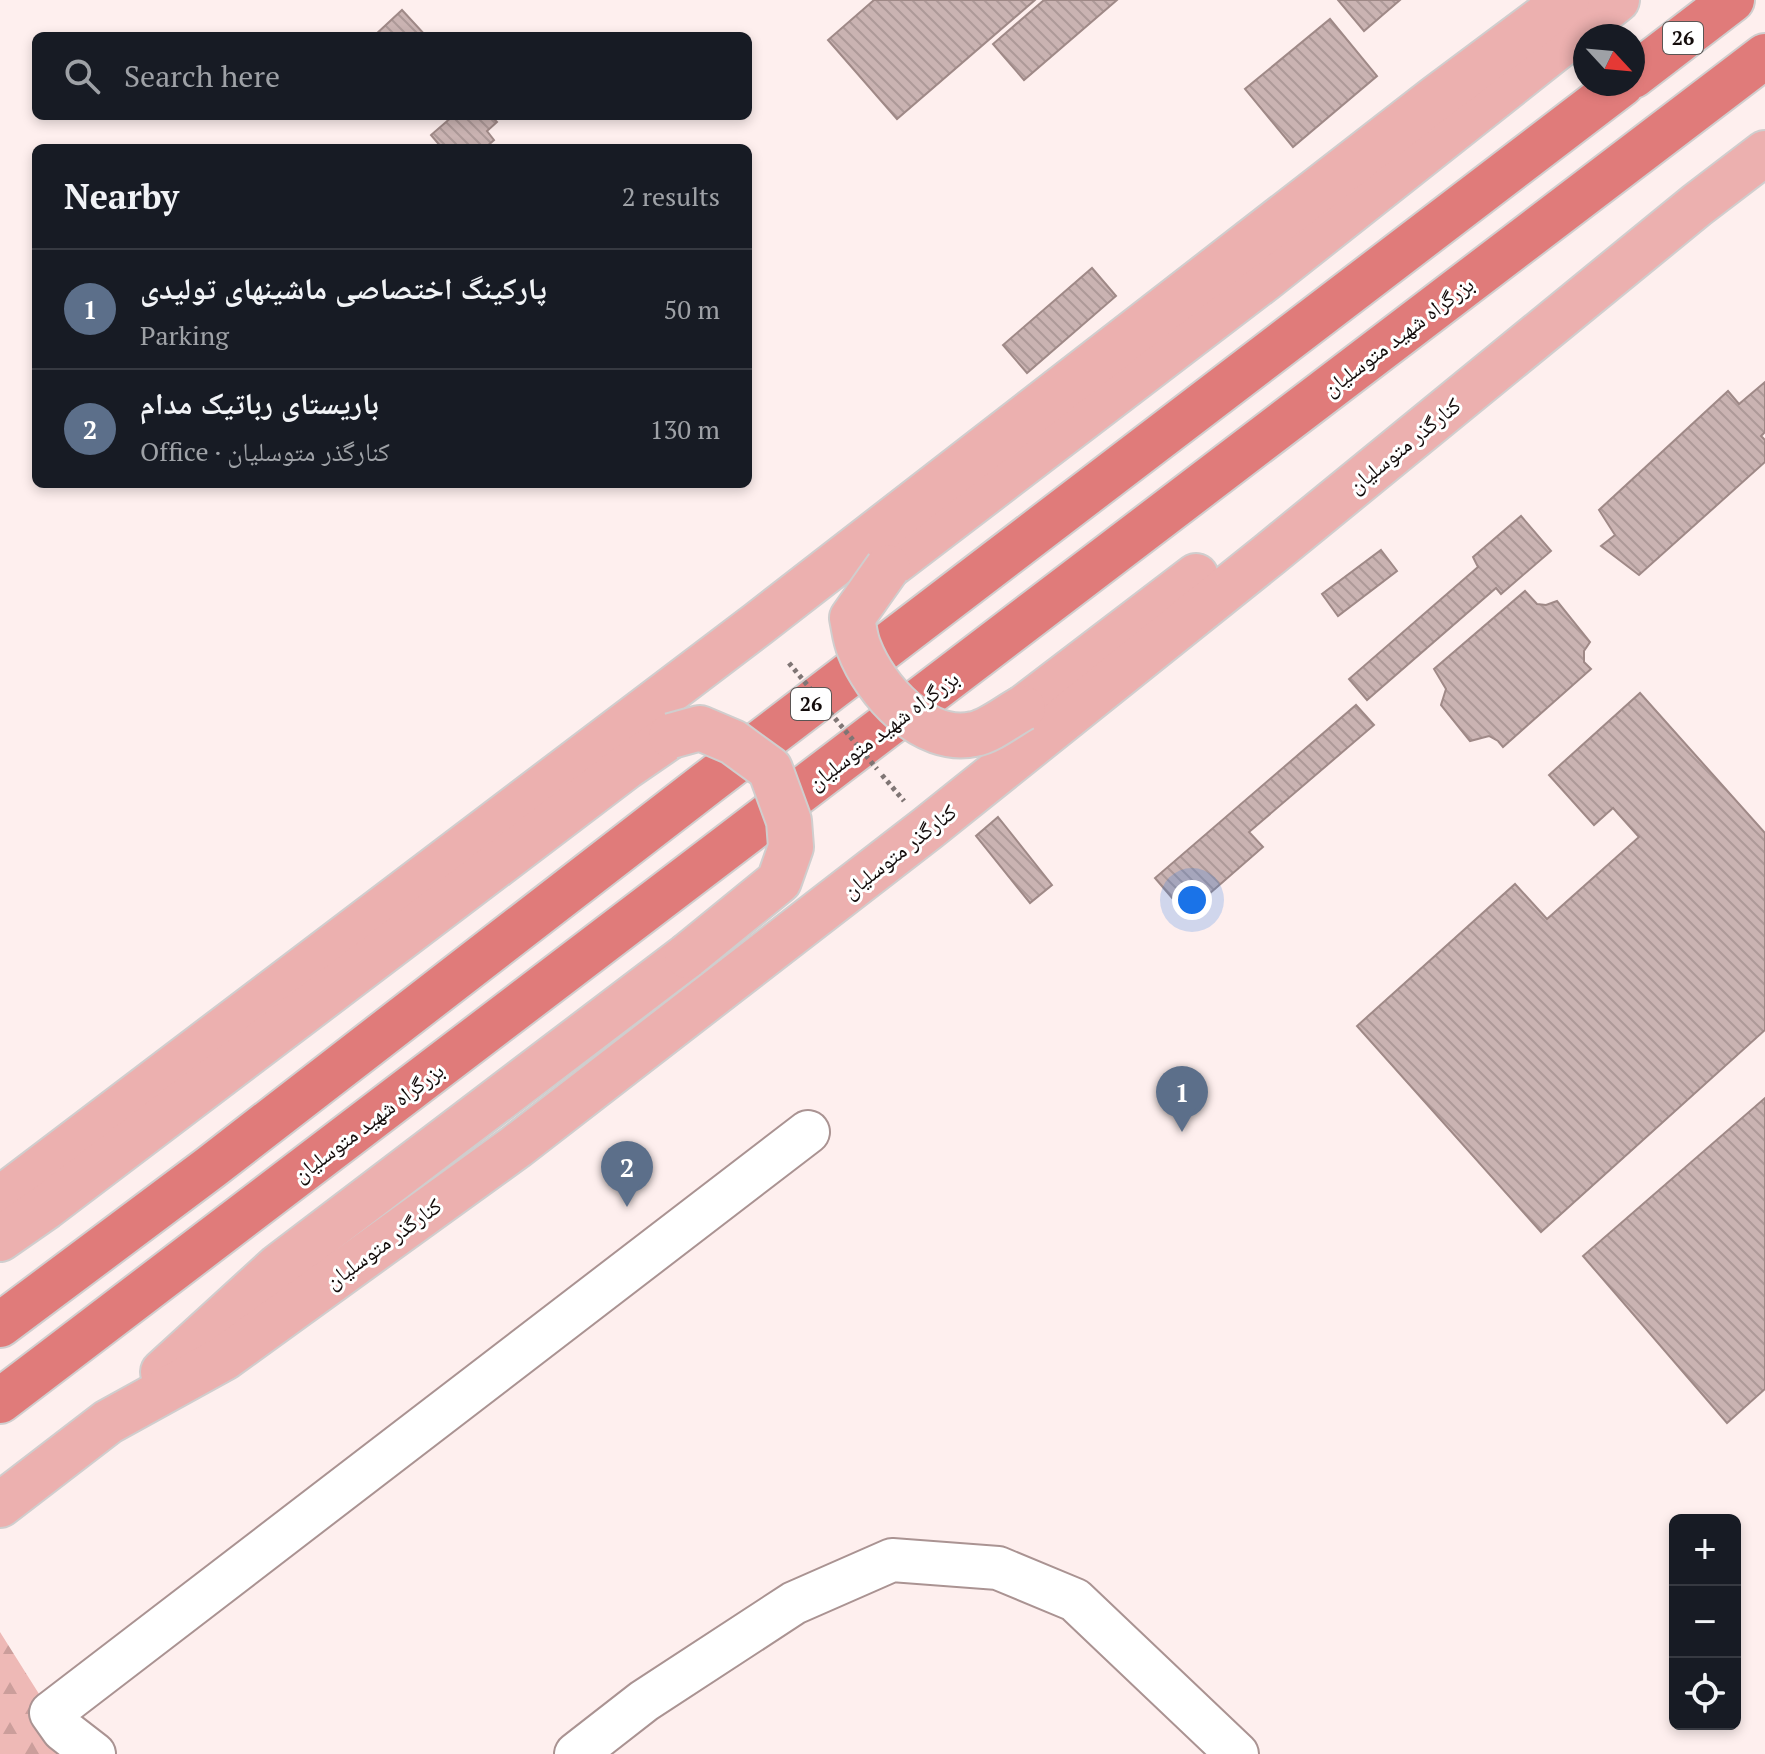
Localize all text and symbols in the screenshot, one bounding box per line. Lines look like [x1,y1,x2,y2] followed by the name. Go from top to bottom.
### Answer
[1663,22,1703,54] road number: 26
[1573,24,1645,96] north arrow
[32,32,752,120] search box
[60,54,104,98] icon: search
[124,56,280,96] text: Search here
[64,174,179,219] text: Nearby
[622,179,720,213] text: 2 results
[140,268,547,308] text: پارکینگ اختصاصی ماشینهای تولیدی
[1316,269,1479,402] street label: بزرگراه شهید متوسلیان
[83,292,97,326] text: 1
[664,292,720,326] text: 50 m
[140,318,229,352] text: Parking
[140,383,379,423] text: باریستای رباتیک مدام
[1341,390,1466,499] street label: کنارگذر متوسلیان
[83,412,97,446] text: 2
[650,412,720,446] text: 130 m
[140,434,390,468] text: Office · کنارگذر متوسلیان
[801,663,964,796] street label: بزرگراه شهید متوسلیان
[791,688,831,720] road number: 26
[836,797,962,904] street label: کنارگذر متوسلیان
[1172,880,1212,920] your location
[286,1055,449,1188] street label: بزرگراه شهید متوسلیان
[1156,1066,1208,1132] pin: 1
[601,1141,653,1207] pin: 2
[319,1190,447,1295] street label: کنارگذر متوسلیان
[1669,1514,1741,1730] map controls
[1669,1514,1741,1586] button: +
[1669,1586,1741,1658] button: −
[1669,1658,1741,1730] button: locate

